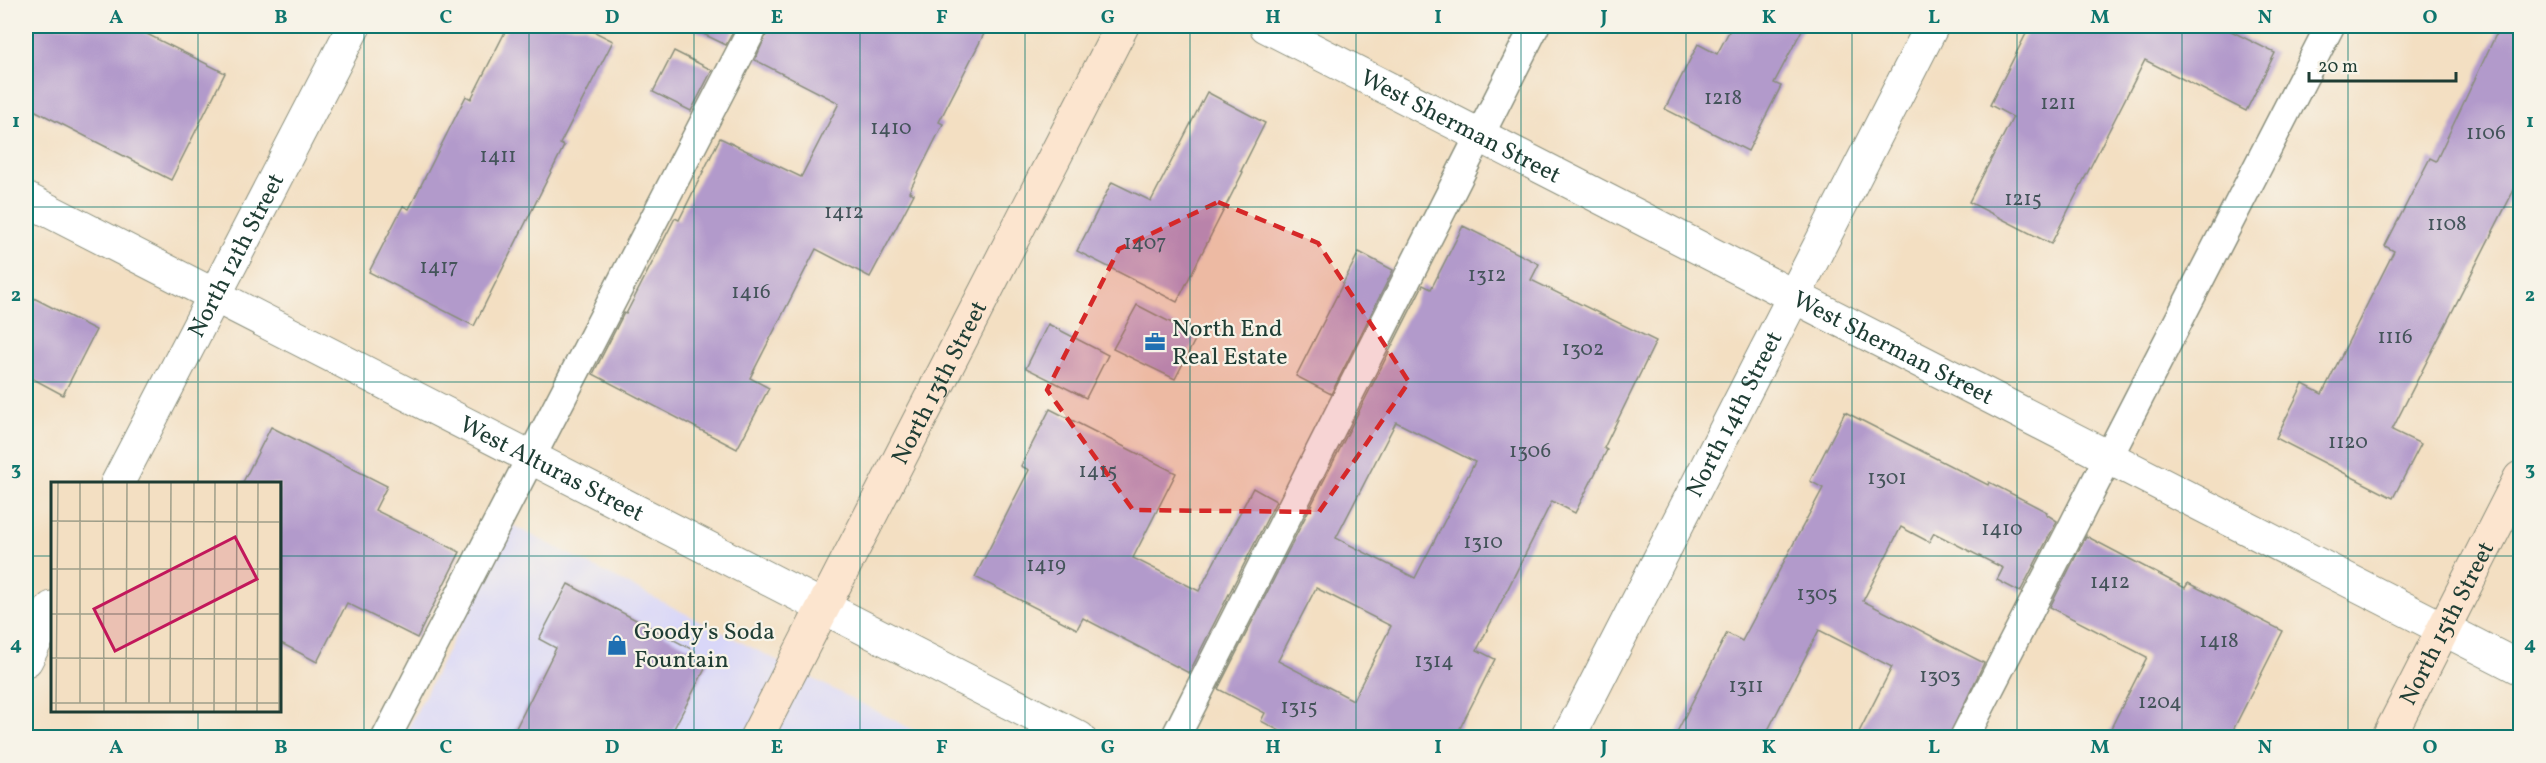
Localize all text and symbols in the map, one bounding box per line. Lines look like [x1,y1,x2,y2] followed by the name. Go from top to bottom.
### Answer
[109,4,123,32] text: A
[274,4,288,32] text: B
[440,4,453,32] text: C
[605,4,619,32] text: D
[771,4,783,32] text: E
[936,4,948,32] text: F
[1101,4,1115,32] text: G
[1265,4,1281,32] text: H
[1434,4,1442,32] text: I
[1599,4,1608,32] text: J
[1762,4,1777,32] text: K
[1928,4,1940,32] text: L
[2090,4,2110,32] text: M
[2258,4,2272,32] text: N
[2423,4,2438,32] text: O
[2309,45,2456,83] scale bar
[2318,55,2358,80] text: 20 m
[1354,62,1566,193] street label: West Sherman Street
[1704,84,1742,113] house number: 1218
[2040,89,2076,118] house number: 1211
[12,108,20,136] text: 1
[2526,108,2534,136] text: 1
[870,114,912,143] house number: 1410
[2466,119,2506,148] house number: 1106
[480,142,516,171] house number: 1411
[181,168,294,344] street label: North 12th Street
[2004,185,2042,214] house number: 1215
[824,198,864,227] house number: 1412
[2427,210,2467,239] house number: 1108
[1123,229,1167,258] house number: 1407
[419,253,459,282] house number: 1417
[1468,261,1506,290] house number: 1312
[731,278,771,307] house number: 1416
[11,282,21,310] text: 2
[2525,282,2535,310] text: 2
[1786,283,1999,415] street label: West Sherman Street
[884,295,997,471] street label: North 13th Street
[1172,313,1288,375] place label: North End Real Estate
[2377,323,2413,352] house number: 1116
[1679,326,1792,504] street label: North 14th Street
[1143,330,1167,354] office icon: North End Real Estate
[1562,335,1604,364] house number: 1302
[453,409,649,532] street label: West Alturas Street
[2328,428,2368,457] house number: 1120
[1509,437,1551,466] house number: 1306
[11,456,21,484] text: 3
[2525,456,2535,484] text: 3
[1079,457,1117,486] house number: 1415
[1867,464,1907,493] house number: 1301
[51,482,280,712] inset map
[1981,515,2023,544] house number: 1410
[1463,528,1503,557] house number: 1310
[2392,536,2504,712] street label: North 15th Street
[1026,551,1066,580] house number: 1419
[2090,568,2130,597] house number: 1412
[1796,580,1838,609] house number: 1305
[634,616,775,678] place label: Goody's Soda Fountain
[2199,627,2239,656] house number: 1418
[10,631,22,659] text: 4
[2524,631,2536,659] text: 4
[605,633,629,657] shop icon: Goody's Soda Fountain
[1414,647,1454,676] house number: 1314
[1919,662,1961,691] house number: 1303
[1728,672,1764,701] house number: 1311
[2138,688,2182,717] house number: 1204
[1280,693,1318,722] house number: 1315
[109,734,123,762] text: A
[274,734,288,762] text: B
[440,734,453,762] text: C
[605,734,619,762] text: D
[771,734,783,762] text: E
[936,734,948,762] text: F
[1101,734,1115,762] text: G
[1265,734,1281,762] text: H
[1434,734,1442,762] text: I
[1599,734,1608,762] text: J
[1762,734,1777,762] text: K
[1928,734,1940,762] text: L
[2090,734,2110,762] text: M
[2258,734,2272,762] text: N
[2423,734,2438,762] text: O

